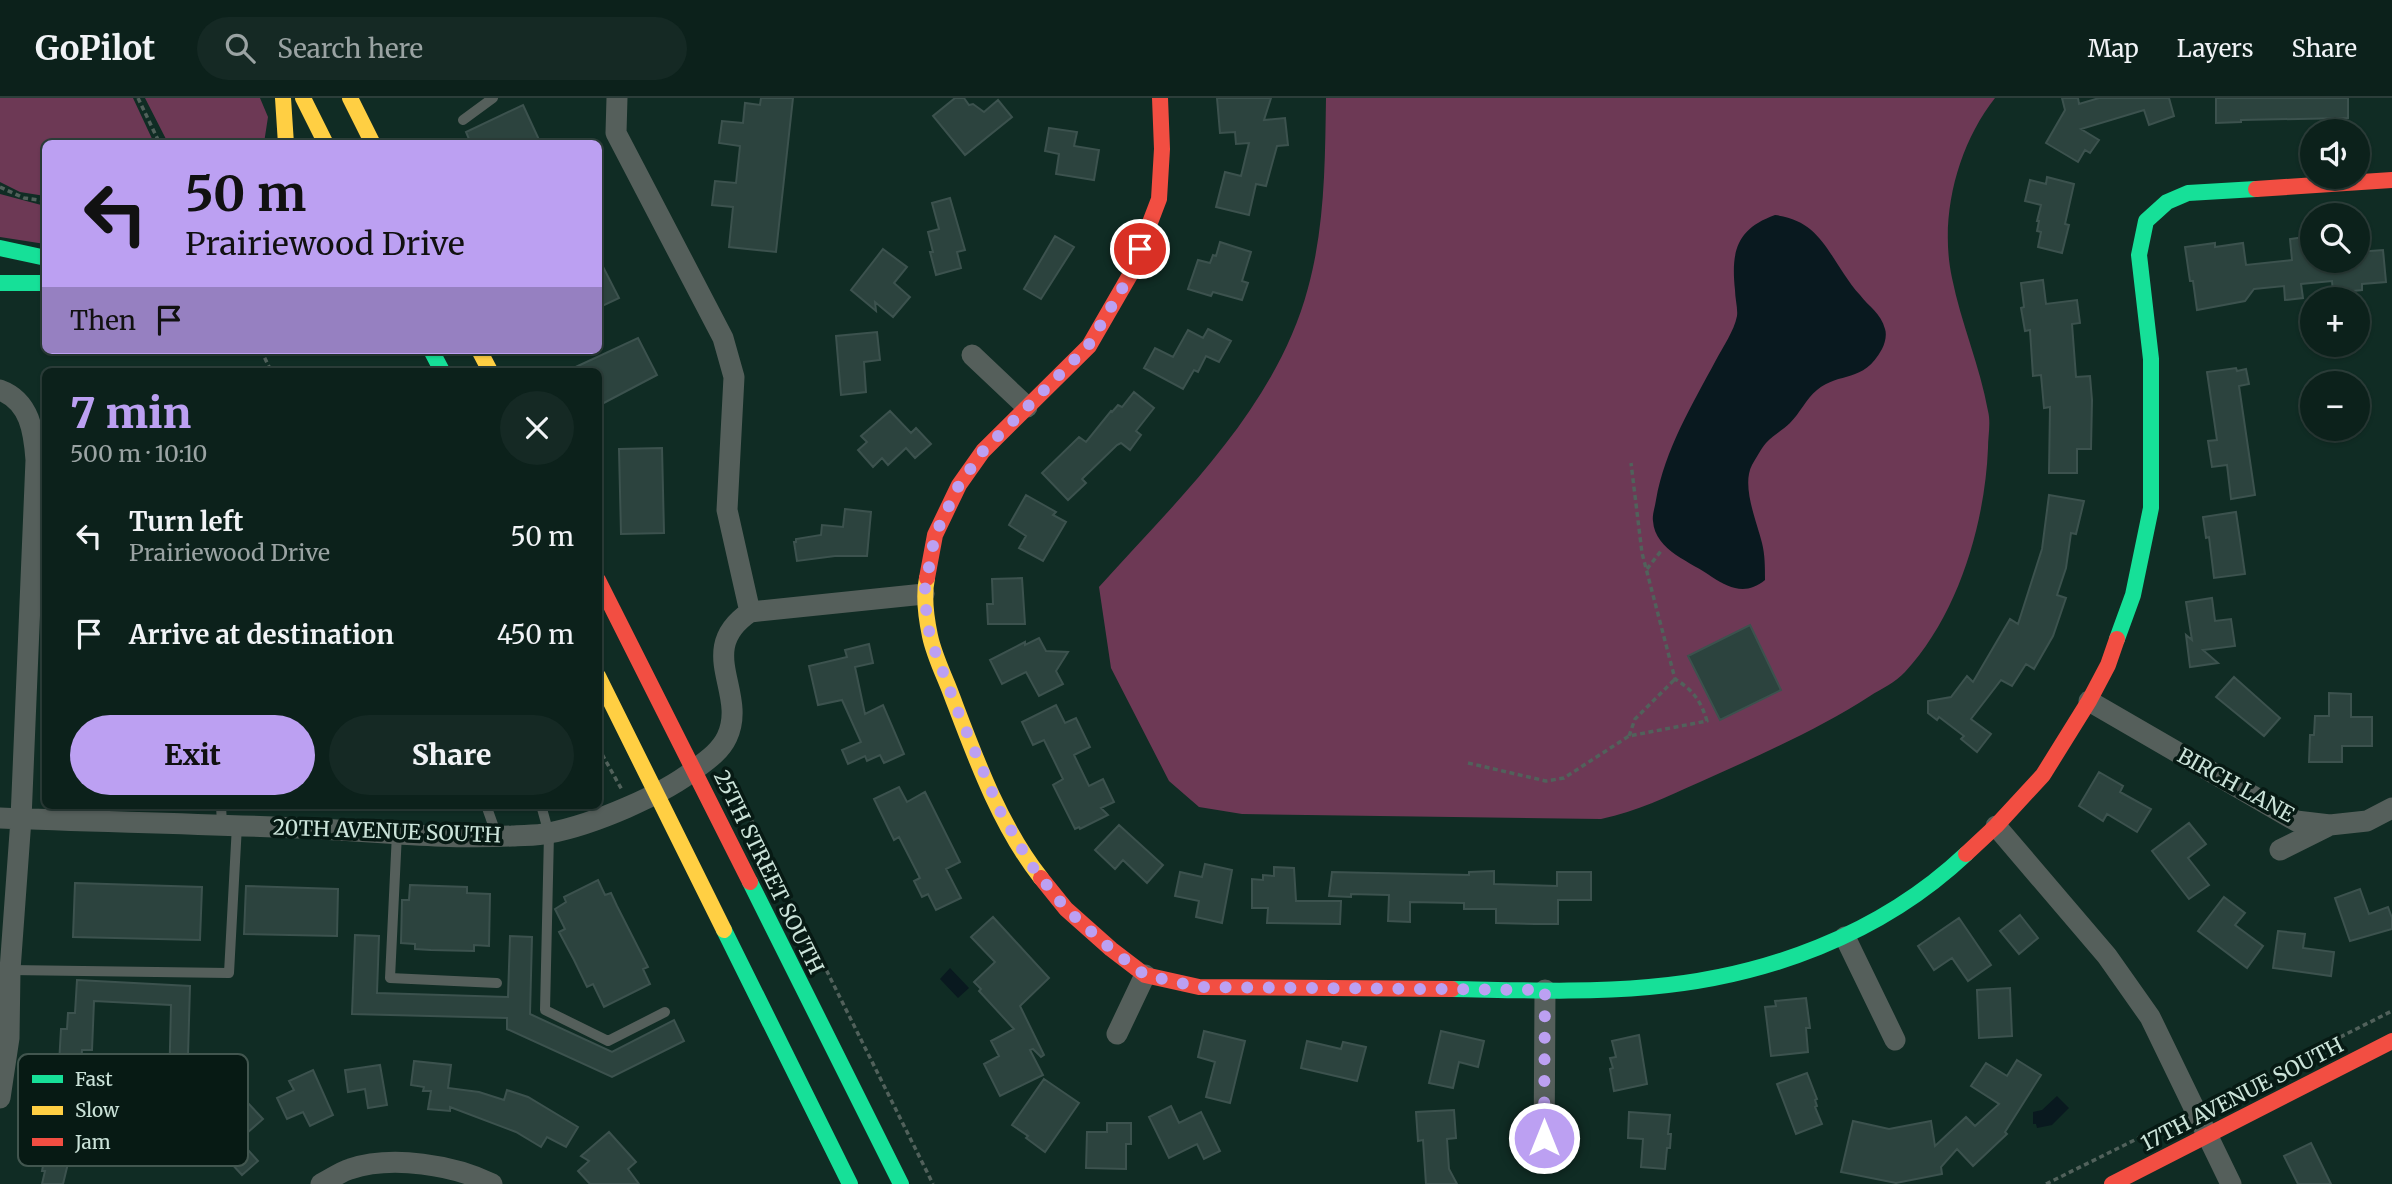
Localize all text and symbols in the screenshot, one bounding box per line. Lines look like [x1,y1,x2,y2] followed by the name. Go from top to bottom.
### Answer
[197,17,687,80] search box
[35,28,155,69] text: GoPilot
[221,29,259,67] icon: search
[277,32,423,65] text: Search here
[2088,33,2139,64] text: Map
[2177,33,2253,64] text: Layers
[2291,33,2357,64] text: Share
[2300,119,2370,441] map controls
[2300,119,2370,189] button: sound
[185,163,306,224] text: 50 m
[70,168,161,259] icon: left
[2300,203,2370,273] button: search
[1110,219,1170,279] pin
[185,224,465,264] text: Prairiewood Drive
[1121,230,1159,268] icon: arrive
[2300,287,2370,357] button: +
[150,301,188,339] icon: arrive
[70,304,136,337] text: Then
[2300,371,2370,441] button: −
[70,387,191,439] text: 7 min
[500,391,574,465] button: close
[70,439,207,468] text: 500 m · 10:10
[129,505,243,538] text: Turn left
[70,517,108,555] icon: left
[510,520,574,553] text: 50 m
[129,538,330,567] text: Prairiewood Drive
[70,615,108,653] icon: arrive
[129,618,394,651] text: Arrive at destination
[497,618,574,651] text: 450 m
[70,715,315,795] button: Exit
[329,715,574,795] button: Share
[2173,742,2300,829] street label: BIRCH LANE
[708,766,830,978] street label: 25TH STREET SOUTH
[272,814,502,848] street label: 20TH AVENUE SOUTH
[2136,1031,2348,1157] street label: 17TH AVENUE SOUTH
[18,1054,248,1166] legend
[75,1067,113,1091] text: Fast
[75,1098,120,1122] text: Slow
[1507,1101,1581,1175] position arrow
[74,1130,111,1154] text: Jam

